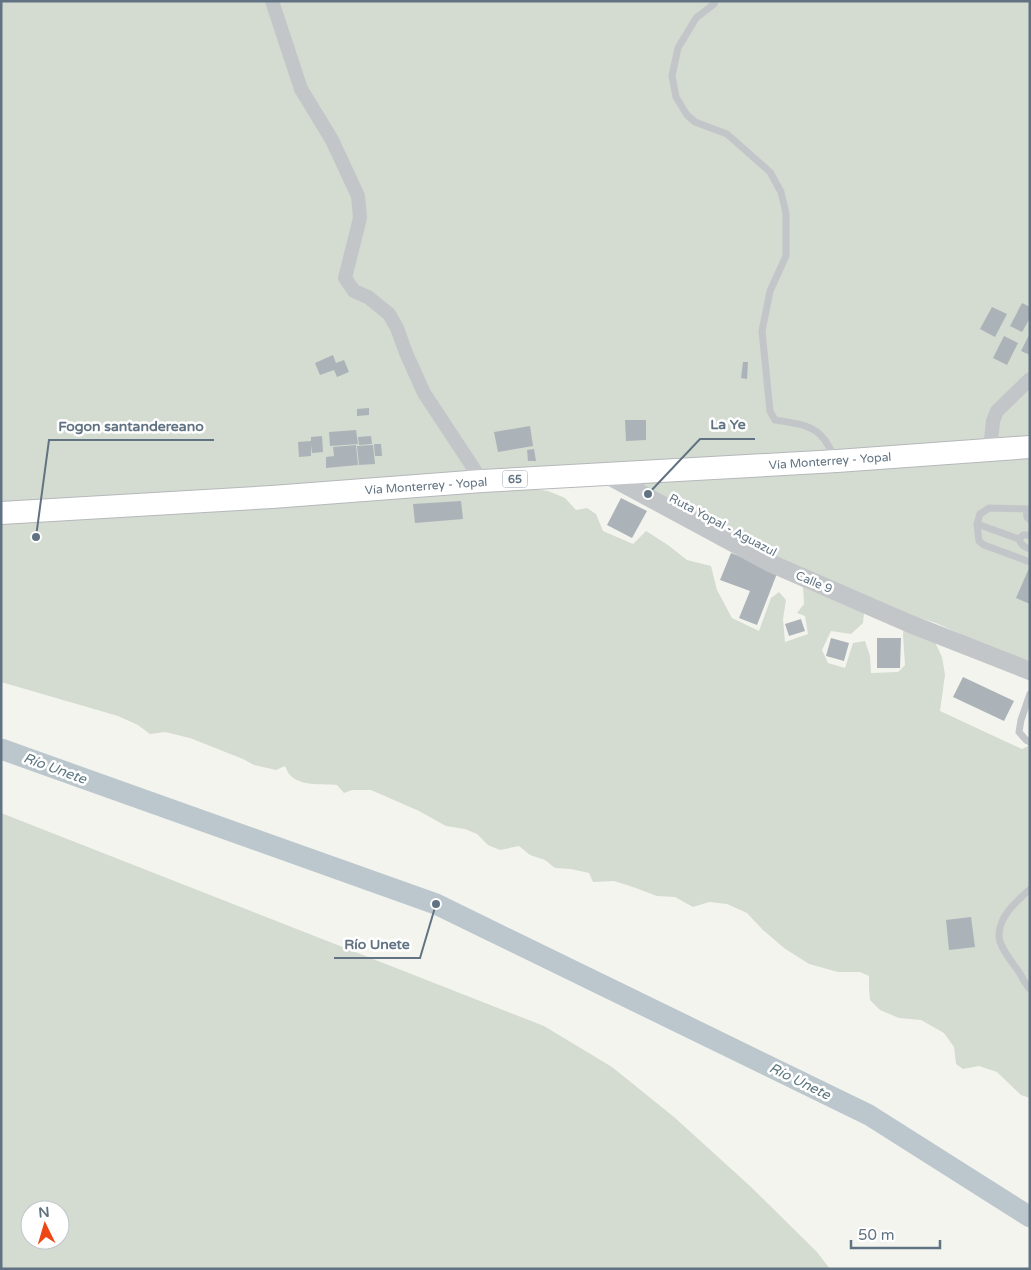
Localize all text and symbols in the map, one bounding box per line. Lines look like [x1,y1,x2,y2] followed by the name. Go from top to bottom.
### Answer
[700,410,755,439] callout: La Ye
[49,411,214,440] callout: Fogon santandereano
[710,416,746,433] text: La Ye
[58,418,204,435] text: Fogon santandereano
[768,450,892,472] street label: Vía Monterrey - Yopal
[502,470,528,488] road number: 65
[364,475,488,497] street label: Vía Monterrey - Yopal
[667,491,779,559] street label: Ruta Yopal - Aguazul
[794,568,834,596] street label: Calle 9
[21,749,90,788] water label: Río Unete
[334,929,420,958] callout: Río Unete
[344,936,410,953] text: Río Unete
[767,1059,834,1104] water label: Río Unete
[20,1200,70,1250] north arrow
[38,1204,50,1222] text: N
[851,1218,940,1250] scale bar
[858,1226,895,1244] text: 50 m

